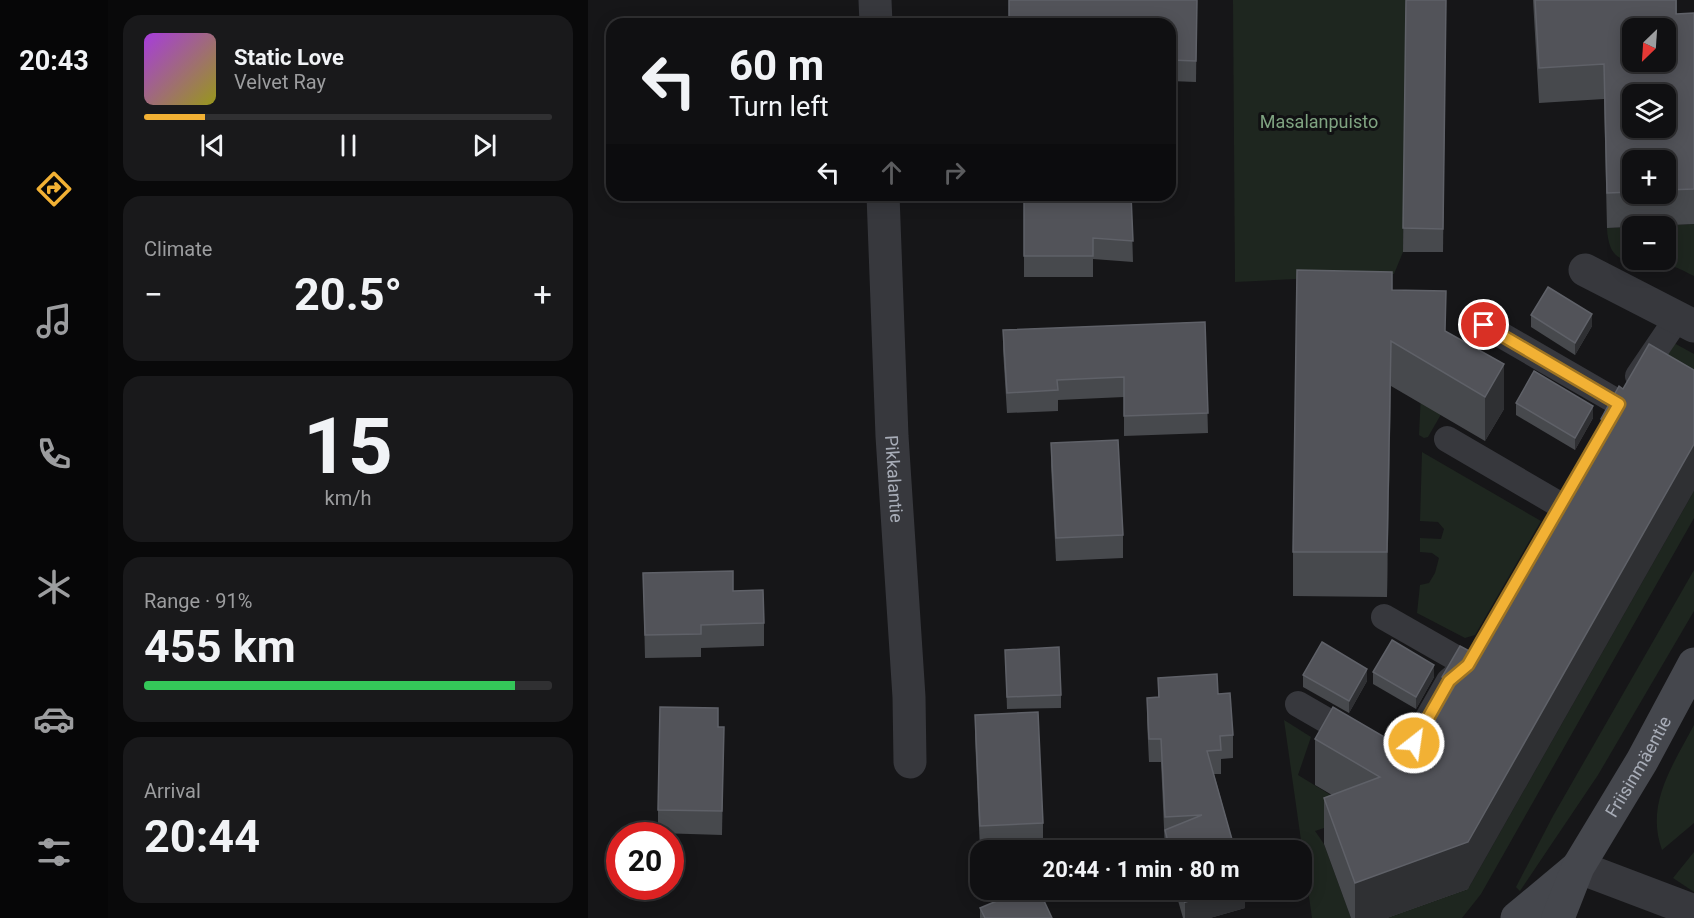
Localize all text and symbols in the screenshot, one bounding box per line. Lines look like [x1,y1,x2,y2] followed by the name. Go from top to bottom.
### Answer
[1622,18,1676,72] north arrow
[1622,18,1676,270] map controls
[729,41,824,90] text: 60 m
[630,42,708,120] icon: left
[19,45,89,77] text: 20:43
[234,45,344,70] text: Static Love
[234,70,326,94] text: Velvet Ray
[1622,84,1676,138] button: layers
[729,91,829,123] text: Turn left
[1260,111,1378,132] park label: Masalanpuisto
[196,129,229,162] icon: previous
[332,129,365,162] icon: pause
[468,129,501,162] icon: next
[1622,150,1676,204] button: +
[812,156,845,189] icon: left
[875,156,908,189] icon: ahead
[938,156,971,189] icon: right
[33,168,75,210] icon: directions
[1622,216,1676,270] button: −
[144,237,212,261] text: Climate
[294,268,402,321] text: 20.5°
[144,275,163,314] text: −
[533,275,552,314] text: +
[1458,299,1509,350] pin
[33,300,75,342] icon: music
[1467,308,1500,341] icon: arrive
[303,401,393,492] text: 15
[33,433,75,475] icon: phone
[881,434,908,523] street label: Pikkalantie
[325,486,371,510] text: km/h
[33,566,75,608] icon: climate
[144,589,252,613] text: Range · 91%
[144,620,296,673] text: 455 km
[33,698,75,740] icon: car
[1382,711,1446,775] position arrow
[1600,712,1675,821] street label: Friisinmäentie
[144,779,201,803] text: Arrival
[144,810,260,863] text: 20:44
[606,822,684,900] speed limit sign: 20
[33,831,75,873] icon: filters
[1043,857,1239,882] text: 20:44 · 1 min · 80 m

